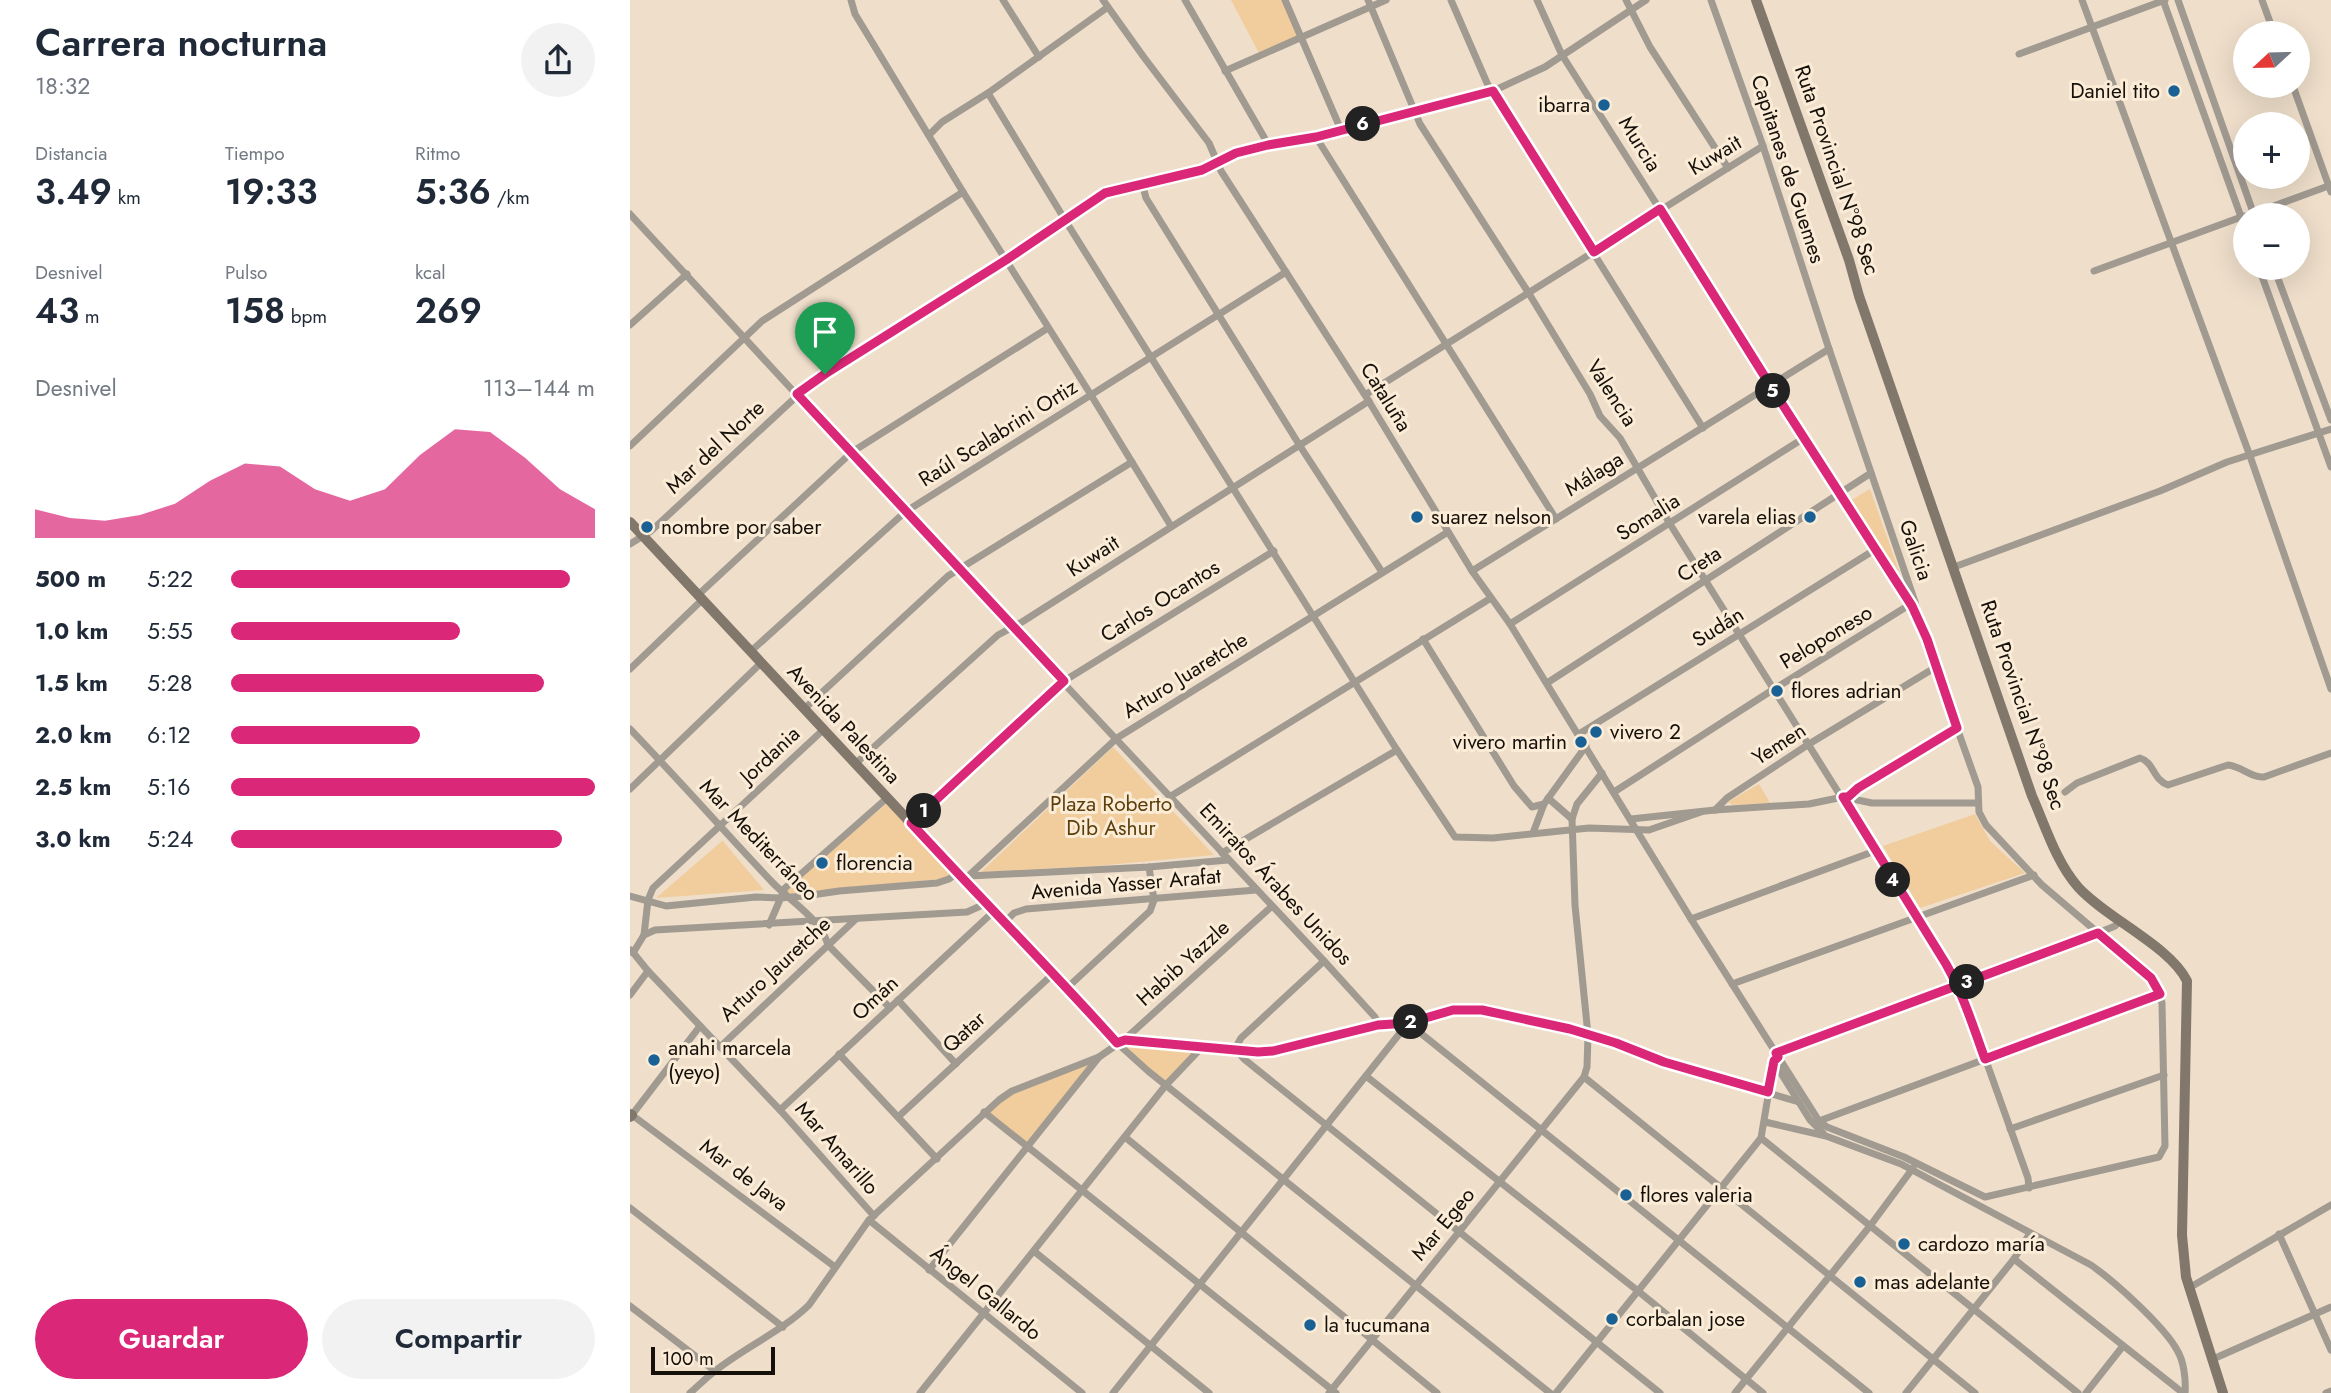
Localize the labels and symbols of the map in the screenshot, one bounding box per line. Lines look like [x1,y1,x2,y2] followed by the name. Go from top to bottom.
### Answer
[2233,21,2310,98] north arrow
[1787,61,1887,279] street label: Ruta Provincial Nº98 Sec
[1743,71,1833,267] street label: Capitanes de Guemes
[2070,76,2160,106] place label: Daniel tito
[2166,83,2182,99] marker: Daniel tito
[1538,90,1590,120] place label: ibarra
[1596,97,1612,113] marker: ibarra
[1346,106,1380,142] pin: 6
[1611,110,1669,178] street label: Murcia
[1683,127,1747,183] street label: Kuwait
[795,302,855,374] pin
[1579,354,1645,432] street label: Valencia
[1353,357,1419,437] street label: Cataluña
[913,372,1083,494] street label: Raúl Scalabrini Ortiz
[1756,374,1790,408] pin: 5
[659,393,771,501] street label: Mar del Norte
[1559,444,1629,504] street label: Málaga
[1610,486,1686,548] street label: Somalia
[1431,502,1552,532] place label: suarez nelson
[1698,502,1796,532] place label: varela elias
[1409,509,1425,525] marker: suarez nelson
[1802,509,1818,525] marker: varela elias
[661,512,822,542] place label: nombre por saber
[1892,516,1940,584] street label: Galicia
[639,519,655,535] marker: nombre por saber
[1061,528,1125,584] street label: Kuwait
[1671,539,1727,589] street label: Creta
[1095,552,1225,650] street label: Carlos Ocantos
[1973,596,2073,814] street label: Ruta Provincial Nº98 Sec
[1774,598,1878,676] street label: Peloponeso
[1686,600,1750,654] street label: Sudán
[1117,624,1254,725] street label: Arturo Juaretche
[780,657,908,791] street label: Avenida Palestina
[1791,676,1902,706] place label: flores adrian
[1769,683,1785,699] marker: flores adrian
[1746,715,1812,773] street label: Yemen
[1610,717,1681,747] place label: vivero 2
[731,719,807,793] street label: Jordania
[1588,724,1604,740] marker: vivero 2
[1453,727,1567,757] place label: vivero martin
[1573,734,1589,750] marker: vivero martin
[693,772,825,908] street label: Mar Mediterráneo
[1050,789,1172,843] park label: Plaza Roberto Dib Ashur
[906,794,942,828] pin: 1
[1193,796,1359,972] street label: Emiratos Árabes Unidos
[836,848,913,878] place label: florencia
[814,855,830,871] marker: florencia
[1030,861,1222,907] street label: Avenida Yasser Arafat
[1876,862,1910,898] pin: 4
[713,909,837,1029] street label: Arturo Jauretche
[1130,913,1236,1013] street label: Habib Yazzle
[1950,964,1984,1000] pin: 3
[845,969,905,1027] street label: Omán
[936,1004,993,1060] street label: Qatar
[1394,1004,1428,1040] pin: 2
[668,1033,791,1087] place label: anahi marcela (yeyo)
[646,1052,662,1068] marker: anahi marcela (yeyo)
[788,1095,886,1201] street label: Mar Amarillo
[693,1132,795,1218] street label: Mar de Java
[1640,1180,1753,1210] place label: flores valeria
[1404,1181,1482,1267] street label: Mar Egeo
[1618,1187,1634,1203] marker: flores valeria
[1918,1229,2045,1259] place label: cardozo maría
[1896,1236,1912,1252] marker: cardozo maría
[924,1239,1048,1347] street label: Ángel Gallardo
[1874,1267,1990,1297] place label: mas adelante
[1852,1274,1868,1290] marker: mas adelante
[1626,1304,1745,1334] place label: corbalan jose
[1324,1310,1430,1340] place label: la tucumana
[1604,1311,1620,1327] marker: corbalan jose
[1302,1317,1318,1333] marker: la tucumana
[651,1344,775,1376] scale bar

